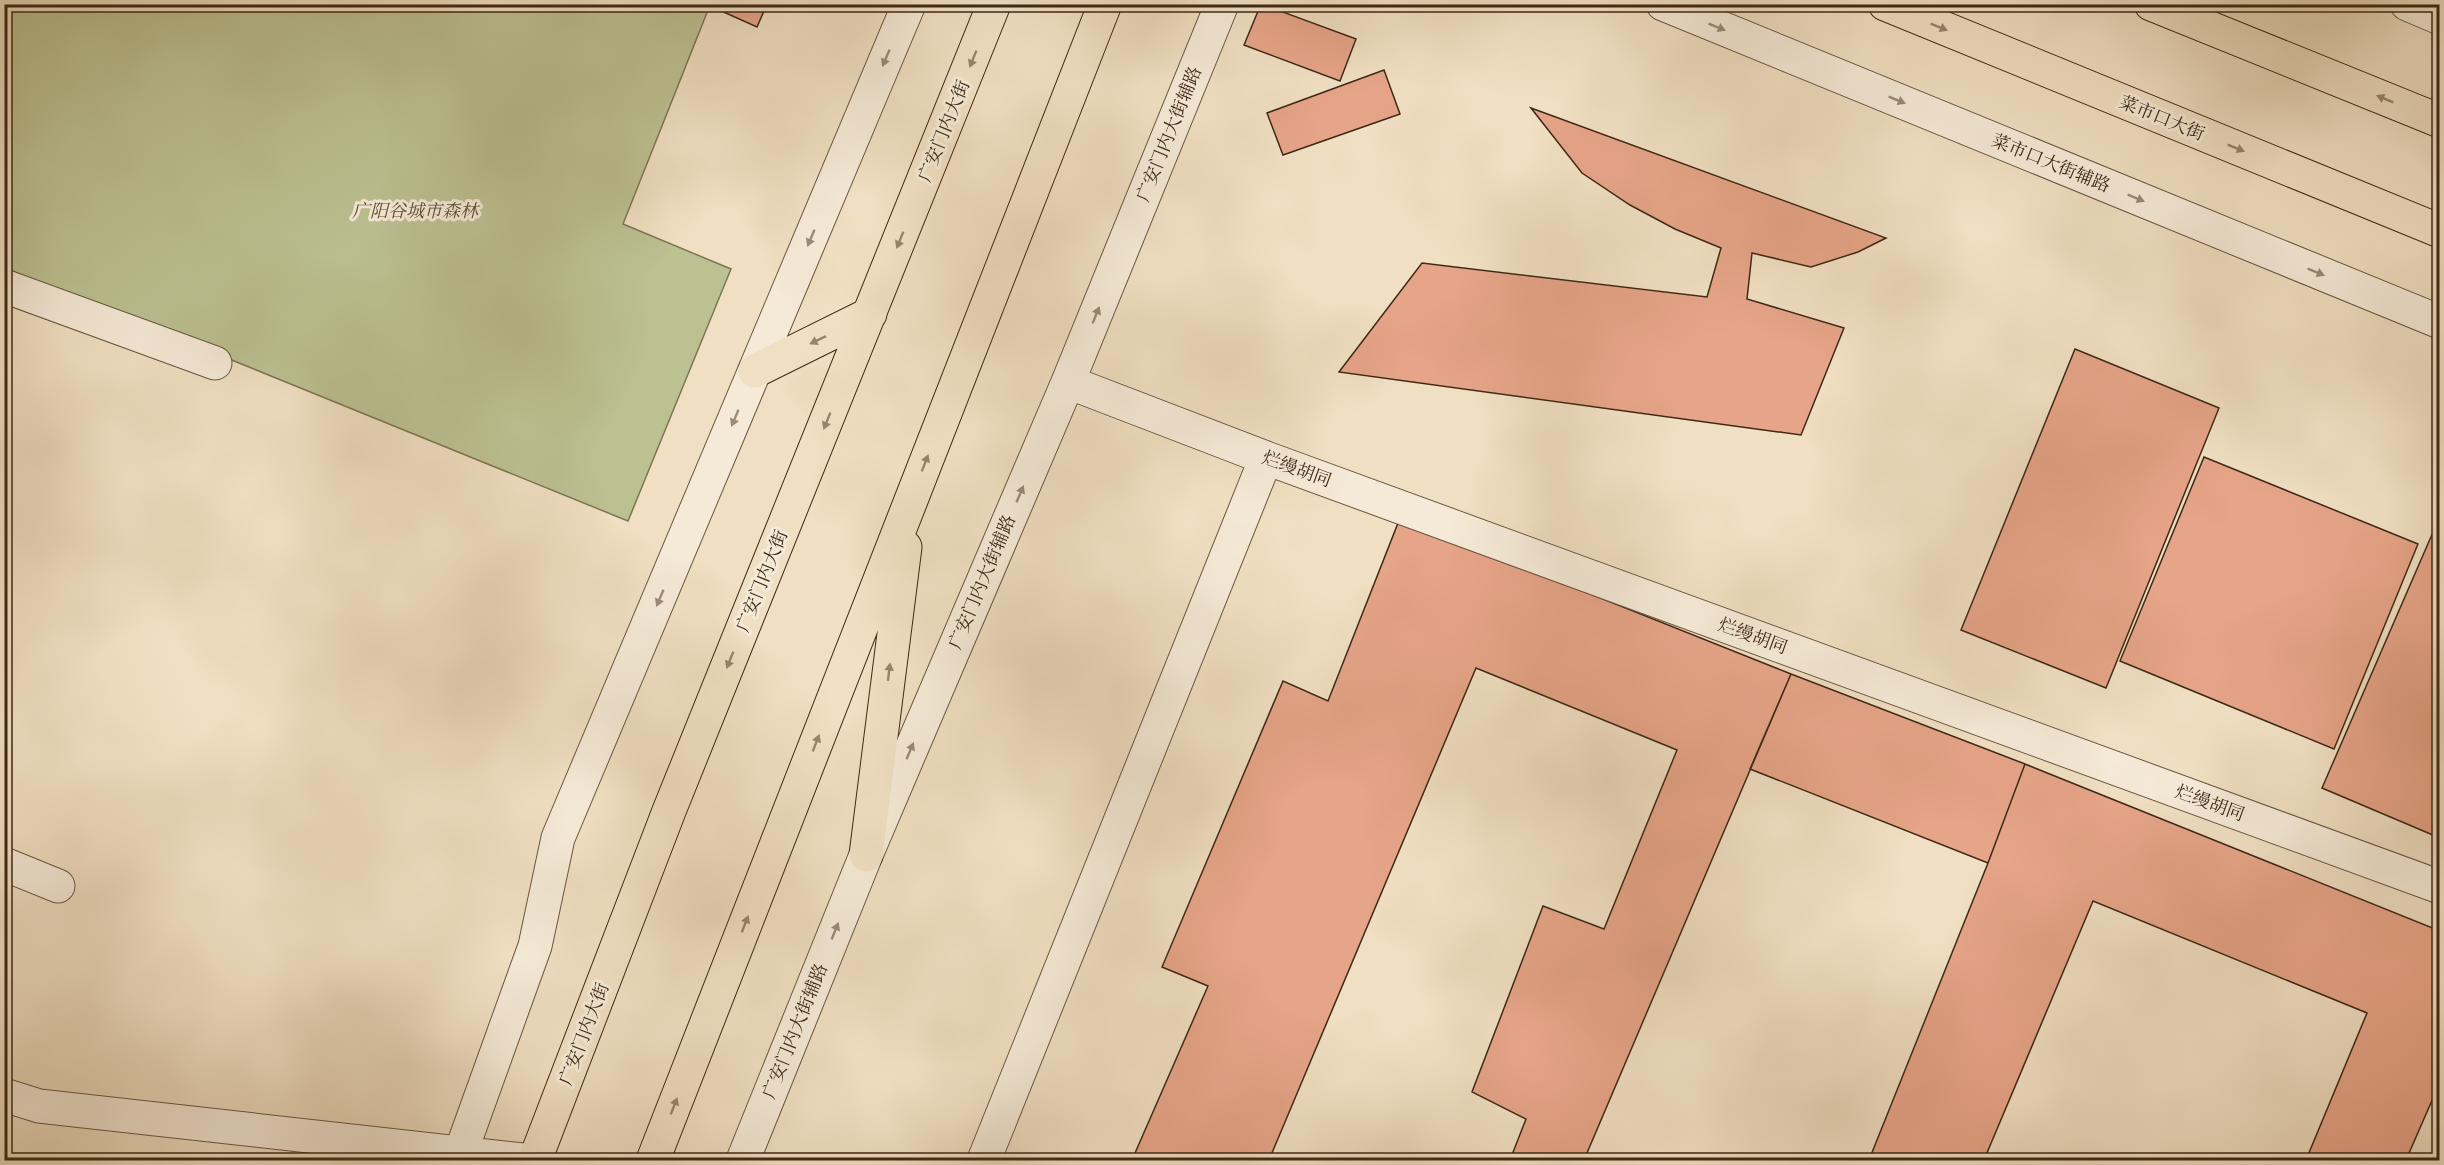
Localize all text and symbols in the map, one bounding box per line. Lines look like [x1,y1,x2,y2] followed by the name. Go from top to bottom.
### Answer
[1708,22,1726,32] one-way arrow
[1930,23,1948,32] one-way arrow
[881,50,891,68] one-way arrow
[967,50,977,68] one-way arrow
[1133,63,1206,205] street label: 广安门内大街辅路
[914,77,974,185] street label: 广安门内大街
[2116,92,2207,145] street label: 菜市口大街
[2376,94,2394,103] one-way arrow
[1888,96,1906,105] one-way arrow
[1988,130,2113,197] street label: 菜市口大街辅路
[2227,144,2245,153] one-way arrow
[2127,194,2145,203] one-way arrow
[352,201,481,222] park label: 广阳谷城市森林
[806,229,815,247] one-way arrow
[895,231,904,249] one-way arrow
[2308,267,2326,277] one-way arrow
[1091,305,1101,323] one-way arrow
[809,336,826,345] one-way arrow
[730,409,739,427] one-way arrow
[822,412,832,430] one-way arrow
[1259,447,1334,492] street label: 烂缦胡同
[921,454,930,472] one-way arrow
[1015,485,1025,503] one-way arrow
[945,512,1020,653] street label: 广安门内大街辅路
[732,527,792,635] street label: 广安门内大街
[655,589,665,607] one-way arrow
[1715,614,1790,659] street label: 烂缦胡同
[725,651,735,669] one-way arrow
[885,662,894,681] one-way arrow
[811,733,821,751] one-way arrow
[906,742,916,760] one-way arrow
[2172,781,2247,826] street label: 烂缦胡同
[740,915,750,933] one-way arrow
[831,922,840,940] one-way arrow
[759,960,832,1102] street label: 广安门内大街辅路
[555,980,614,1088] street label: 广安门内大街
[670,1097,680,1115] one-way arrow

